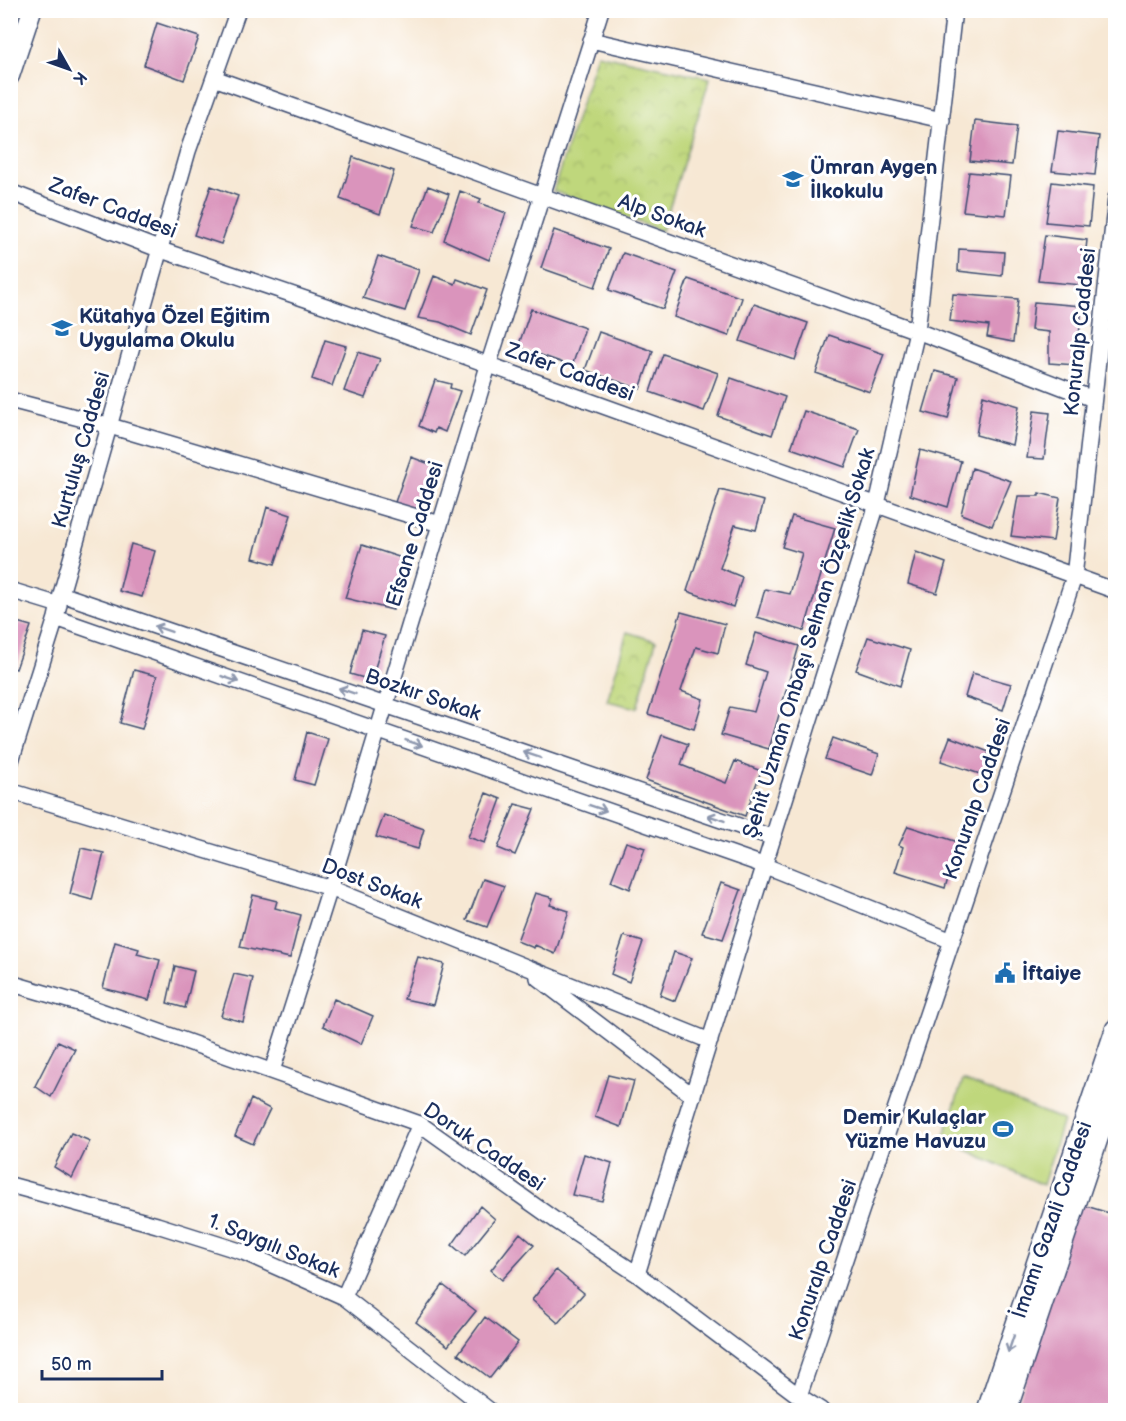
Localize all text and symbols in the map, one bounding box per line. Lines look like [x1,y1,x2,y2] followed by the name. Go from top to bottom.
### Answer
[39,39,99,99] north arrow
[68,67,90,88] text: K
[810,155,937,204] place label: Ümran Aygen İlkokulu
[781,167,805,191] school or university icon: Ümran Aygen İlkokulu
[45,172,180,244] street label: Zafer Caddesi
[615,189,710,244] street label: Alp Sokak
[1059,247,1101,417] street label: Konuralp Caddesi
[79,304,270,353] place label: Kütahya Özel Eğitim Uygulama Okulu
[50,316,74,340] school or university icon: Kütahya Özel Eğitim Uygulama Okulu
[501,337,638,407] street label: Zafer Caddesi
[47,369,115,531] street label: Kurtuluş Caddesi
[738,444,881,841] street label: Şehit Uzman Onbaşı Selman Özçelik Sokak
[381,458,449,610] street label: Efsane Caddesi
[154,622,173,633] one-way arrow
[362,663,485,727] street label: Bozkır Sokak
[221,674,239,685] one-way arrow
[339,685,357,696] one-way arrow
[938,715,1016,883] street label: Konuralp Caddesi
[405,739,423,750] one-way arrow
[523,748,542,759] one-way arrow
[589,803,607,814] one-way arrow
[707,812,726,823] one-way arrow
[318,853,427,915] street label: Dost Sokak
[1022,960,1081,986] place label: İftaiye
[993,961,1017,985] public building icon: İftaiye
[419,1097,549,1197] street label: Doruk Caddesi
[843,1105,987,1154] place label: Demir Kulaçlar Yüzme Havuzu
[991,1117,1015,1141] sports icon: Demir Kulaçlar Yüzme Havuzu
[1007,1118,1097,1322] street label: İmamı Gazali Caddesi
[784,1176,862,1344] street label: Konuralp Caddesi
[205,1208,344,1284] street label: 1. Saygılı Sokak
[1004,1334,1015,1353] one-way arrow
[42,1343,162,1381] scale bar
[51,1354,92,1375] text: 50 m

